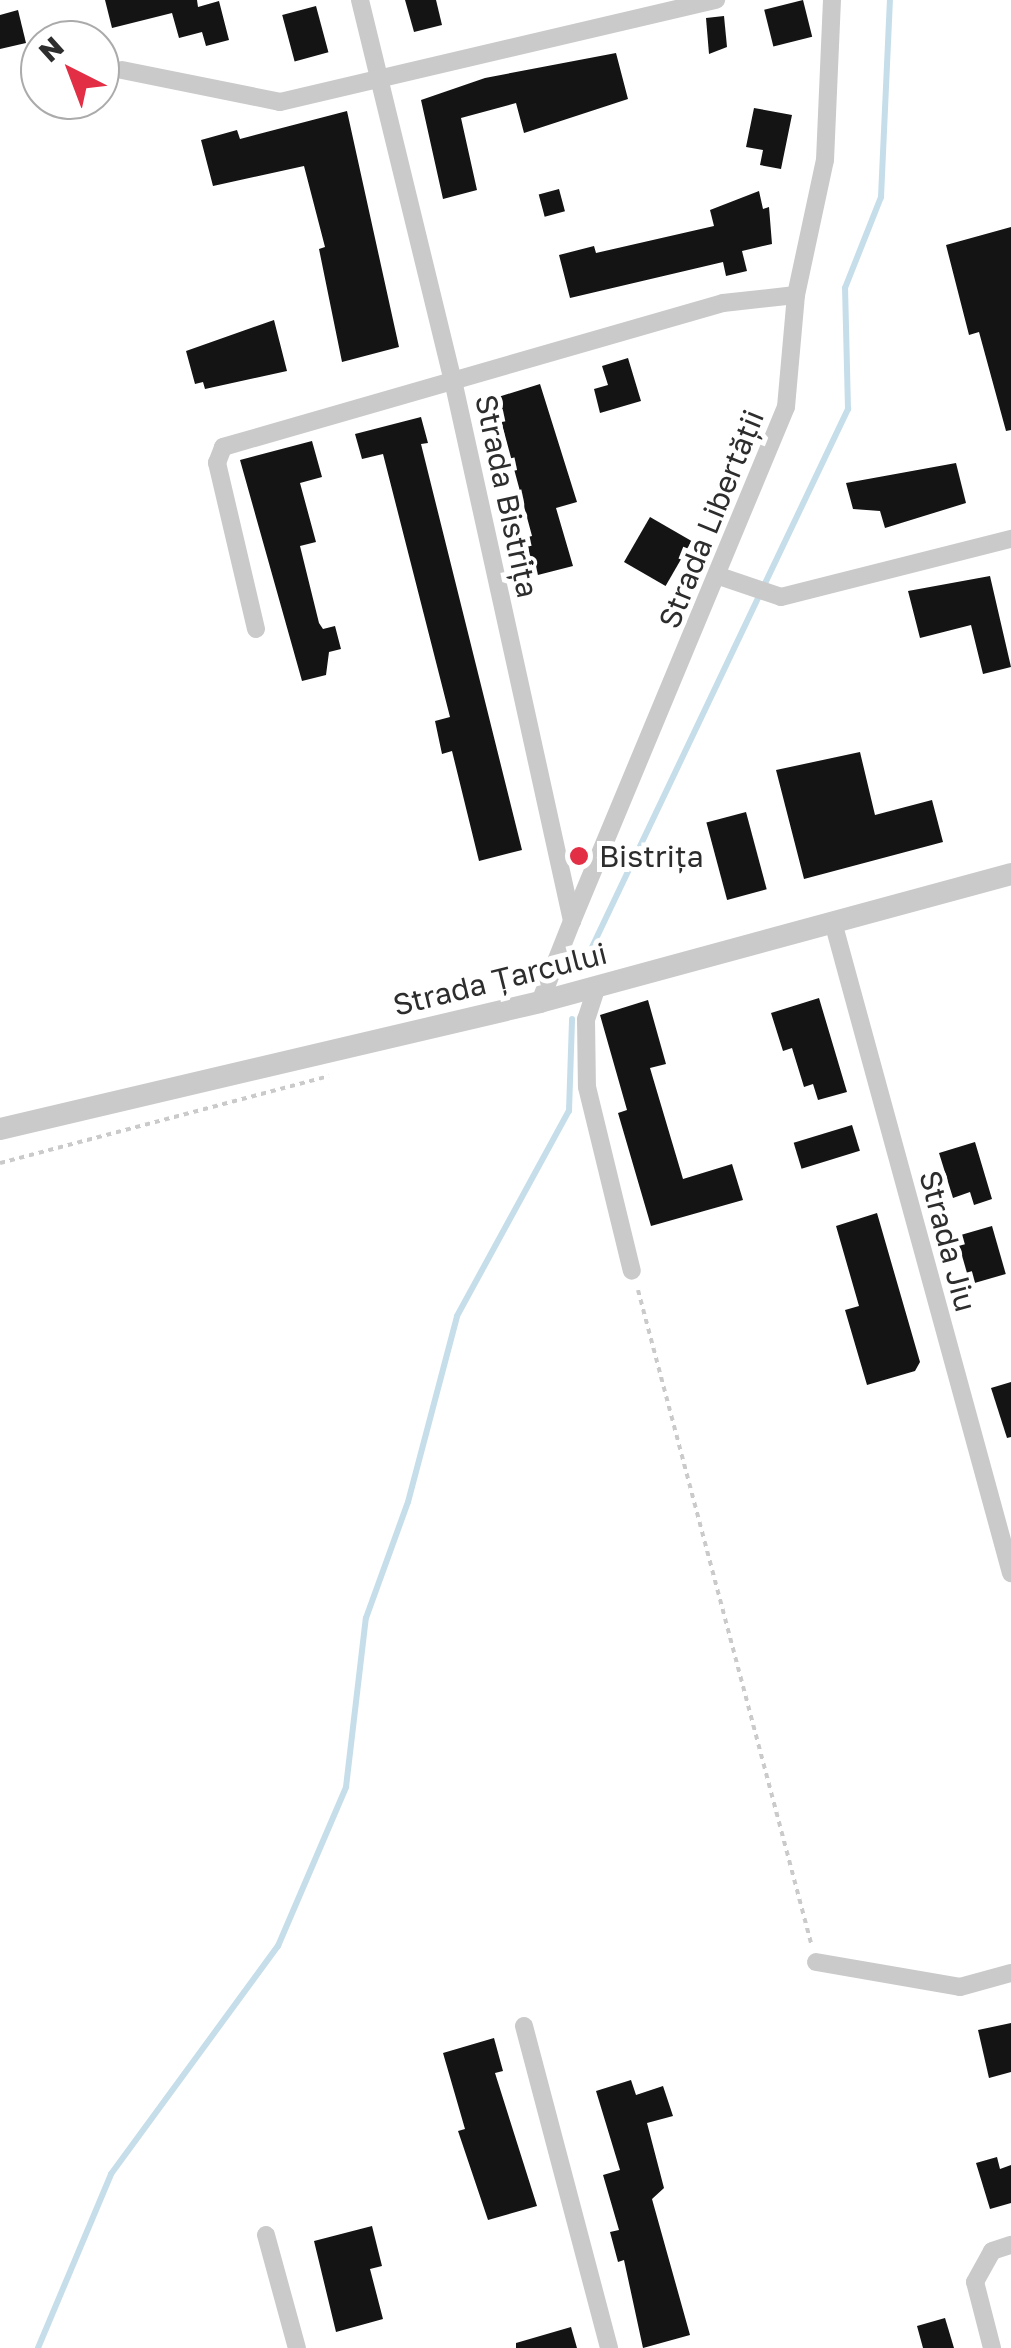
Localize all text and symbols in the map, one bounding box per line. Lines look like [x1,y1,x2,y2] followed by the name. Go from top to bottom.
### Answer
[20,20,120,120] north arrow
[32,29,70,68] text: N
[468,391,546,601] street label: Strada Bistrița
[651,405,771,633] street label: Strada Libertății
[599,838,704,874] place label: Bistrița
[568,845,590,867] marker: Bistrița
[389,935,611,1023] street label: Strada Țarcului
[912,1166,984,1316] street label: Strada Jiu

